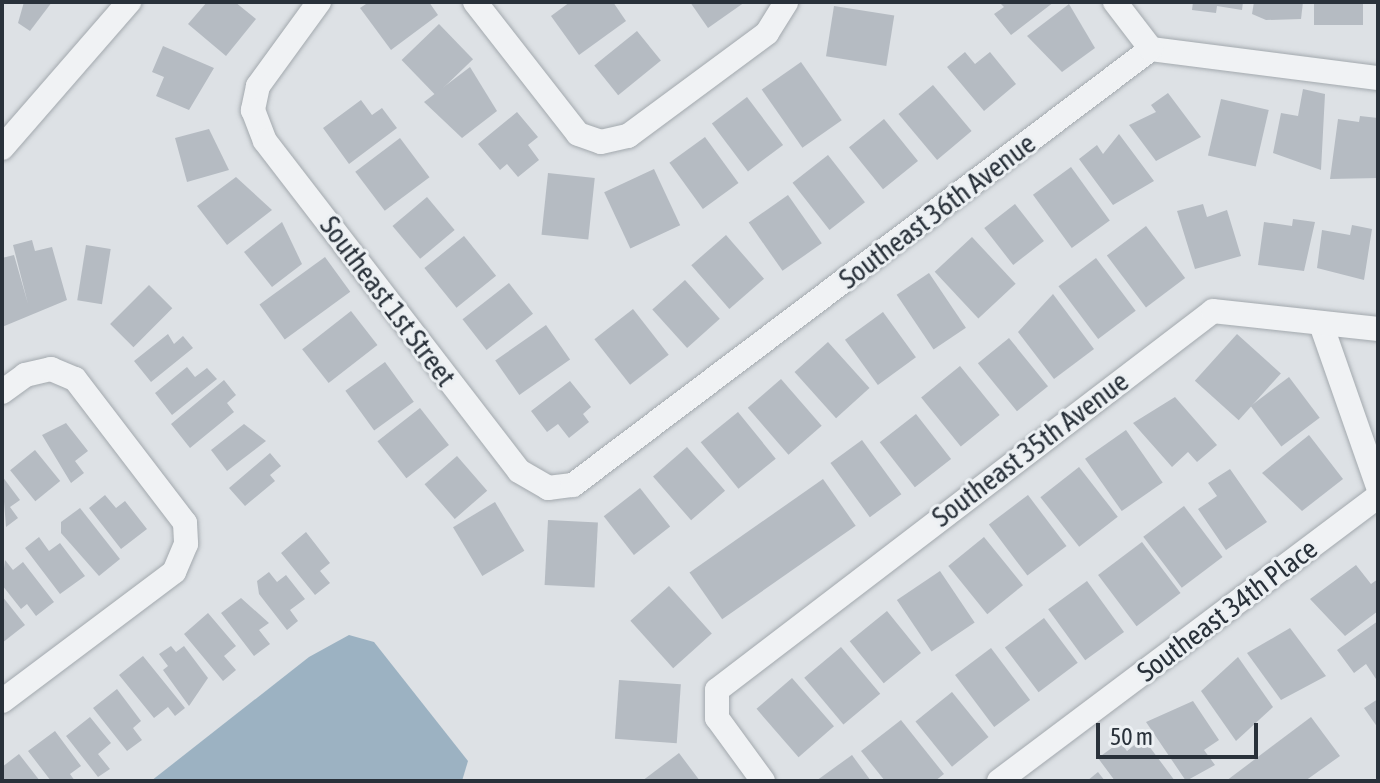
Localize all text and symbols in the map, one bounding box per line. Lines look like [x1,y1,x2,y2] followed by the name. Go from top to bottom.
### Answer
[832,126,1042,296] street label: Southeast 36th Avenue
[313,209,463,393] street label: Southeast 1st Street
[925,364,1135,534] street label: Southeast 35th Avenue
[1130,531,1324,689] street label: Southeast 34th Place
[1100,707,1262,757] scale bar
[1110,723,1153,750] text: 50 m

